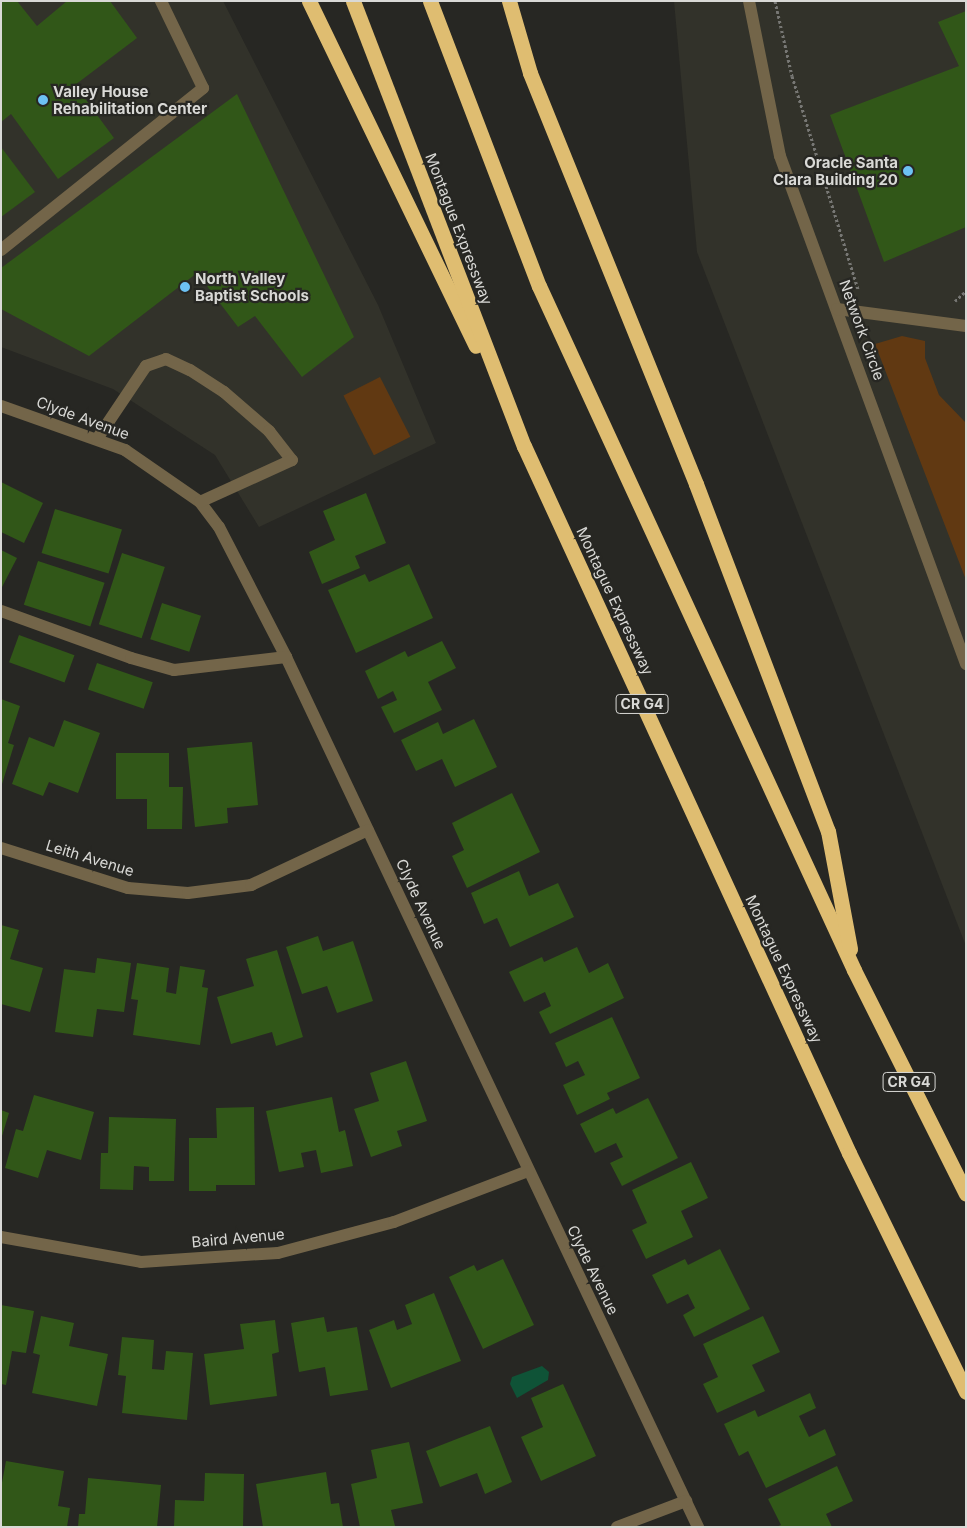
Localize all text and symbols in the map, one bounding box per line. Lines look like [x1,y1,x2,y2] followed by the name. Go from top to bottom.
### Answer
[53,82,207,117] place label: Valley House Rehabilitation Center
[37,94,49,106] marker: Valley House Rehabilitation Center
[422,151,496,307] street label: Montague Expressway
[773,153,898,188] place label: Oracle Santa Clara Building 20
[902,165,914,177] marker: Oracle Santa Clara Building 20
[195,269,309,304] place label: North Valley Baptist Schools
[836,277,888,383] street label: Network Circle
[179,281,191,293] marker: North Valley Baptist Schools
[34,393,132,443] street label: Clyde Avenue
[573,524,657,678] street label: Montague Expressway
[614,692,670,716] road number: CR G4
[44,836,136,880] street label: Leith Avenue
[392,856,450,952] street label: Clyde Avenue
[742,892,826,1046] street label: Montague Expressway
[882,1070,936,1094] road number: CR G4
[564,1222,622,1318] street label: Clyde Avenue
[191,1225,285,1251] street label: Baird Avenue

